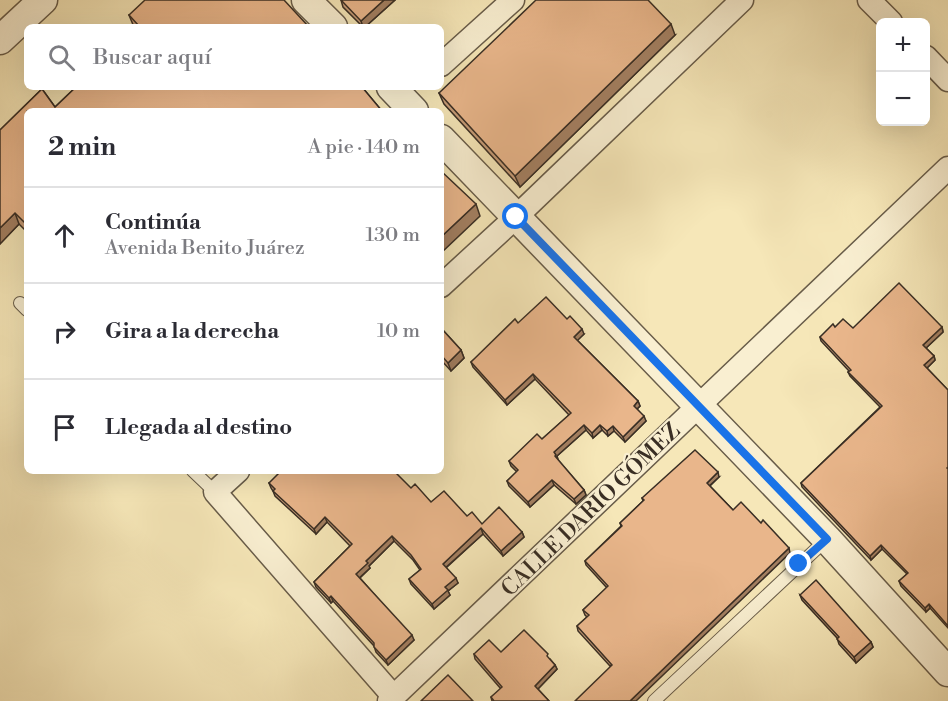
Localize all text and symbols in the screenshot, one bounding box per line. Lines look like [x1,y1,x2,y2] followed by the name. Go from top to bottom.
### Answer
[876,18,930,126] map controls
[876,18,930,72] button: +
[24,24,444,90] search box
[45,41,78,74] icon: search
[93,44,211,71] text: Buscar aquí
[876,72,930,126] button: −
[48,131,116,163] text: 2 min
[308,135,420,160] text: A pie · 140 m
[502,203,528,229] route start
[105,209,201,236] text: Continúa
[48,219,81,252] icon: ahead
[365,223,420,248] text: 130 m
[105,236,305,261] text: Avenida Benito Juárez
[48,315,81,348] icon: right
[105,318,279,345] text: Gira a la derecha
[377,319,420,344] text: 10 m
[48,411,81,444] icon: arrive
[105,414,292,441] text: Llegada al destino
[495,416,686,603] street label: CALLE DARIO GÓMEZ
[785,550,811,576] route end

